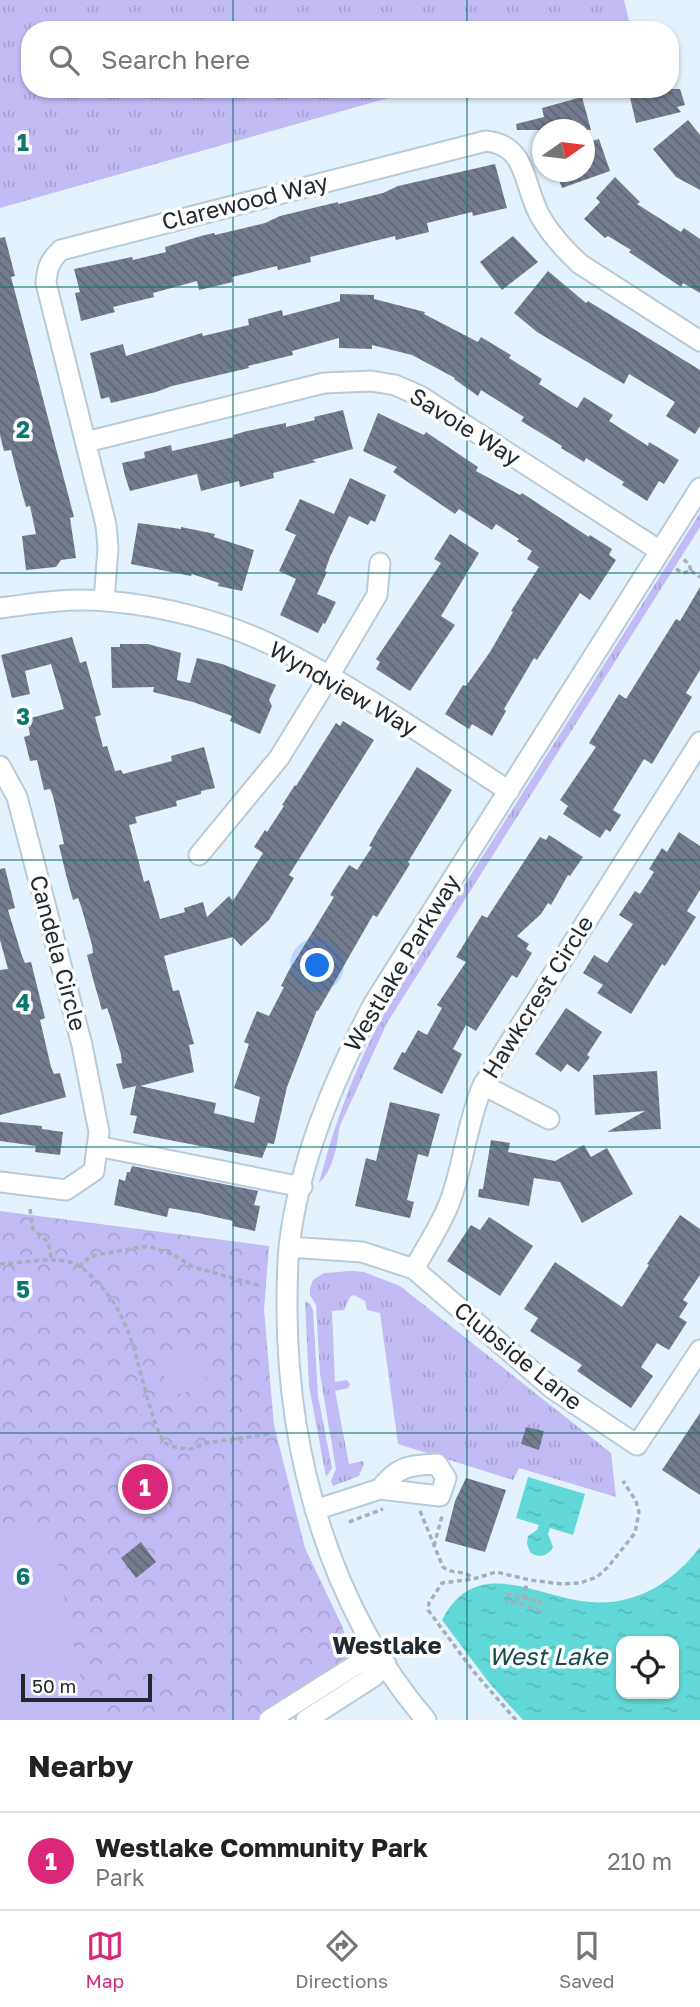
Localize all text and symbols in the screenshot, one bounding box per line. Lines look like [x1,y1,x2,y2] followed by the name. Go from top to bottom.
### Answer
[21,21,679,98] search box
[45,41,83,79] icon: search
[101,44,250,75] text: Search here
[532,119,595,182] north arrow
[17,128,29,156] text: 1
[159,167,331,235] street label: Clarewood Way
[405,381,526,471] street label: Savoie Way
[16,415,30,443] text: 2
[264,634,423,742] street label: Wyndview Way
[16,702,30,730] text: 3
[337,869,465,1056] street label: Westlake Parkway
[25,872,93,1034] street label: Candela Circle
[476,910,598,1083] street label: Hawkcrest Circle
[300,948,334,982] your location
[16,988,30,1016] text: 4
[16,1275,30,1303] text: 5
[449,1295,588,1415] street label: Clubside Lane
[122,1461,168,1513] pin: 1
[16,1562,30,1590] text: 6
[332,1630,442,1659] district label: Westlake
[616,1636,679,1699] map controls
[616,1636,679,1699] button: locate
[489,1641,609,1670] water label: West Lake
[21,1671,152,1703] scale bar
[32,1674,76,1697] text: 50 m
[28,1748,133,1784] text: Nearby
[95,1832,428,1863] text: Westlake Community Park
[45,1847,57,1875] text: 1
[607,1847,672,1875] text: 210 m
[95,1863,145,1891] text: Park
[85,1927,124,1992] tab: Map
[295,1927,388,1992] tab: Directions
[559,1927,615,1992] tab: Saved

